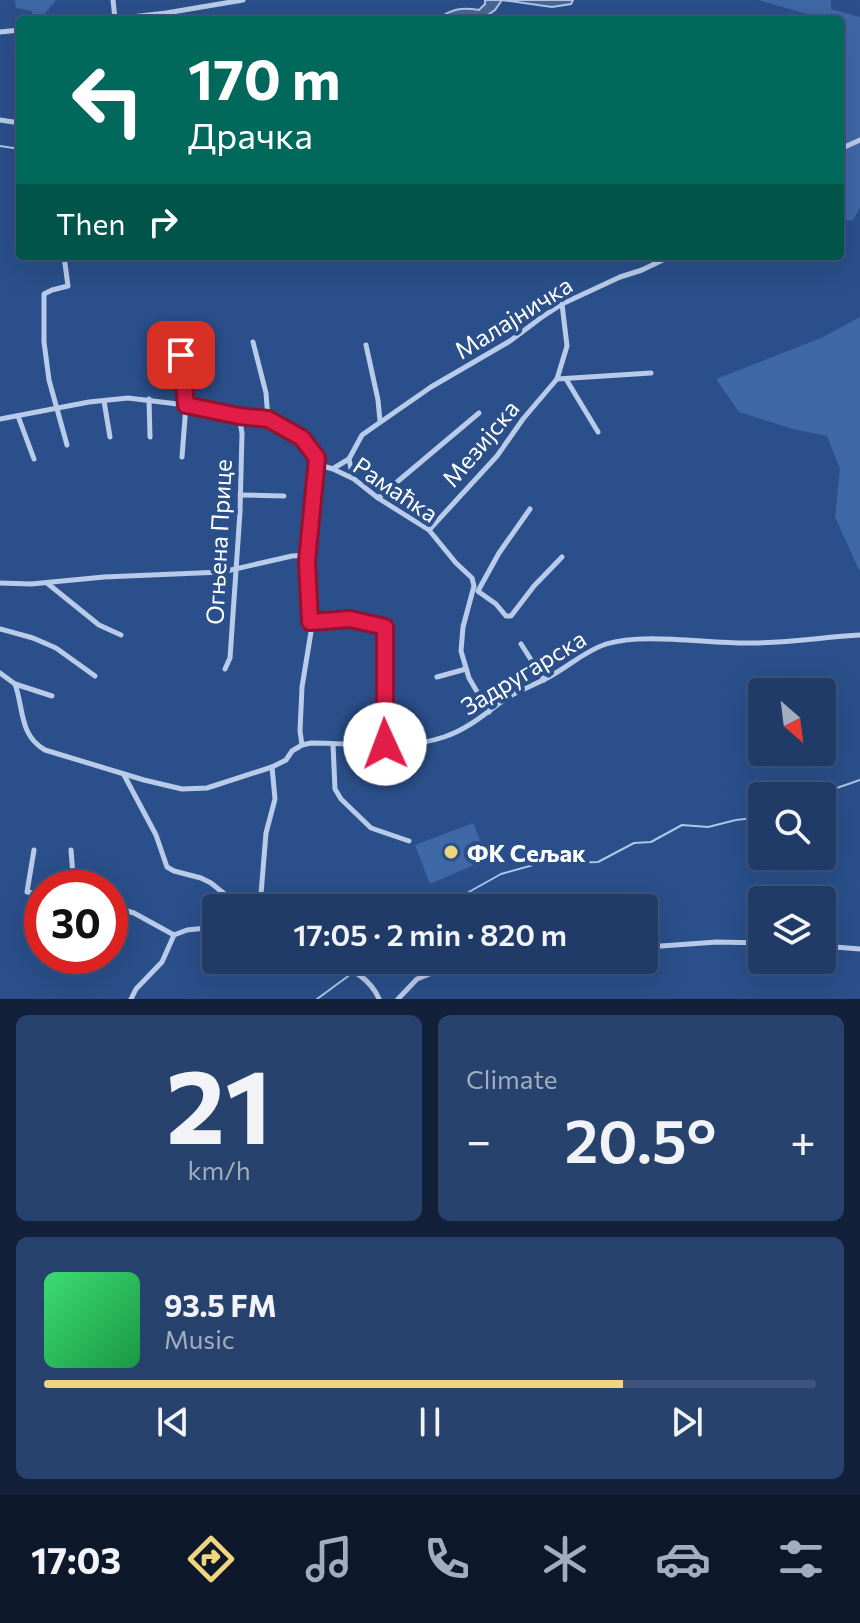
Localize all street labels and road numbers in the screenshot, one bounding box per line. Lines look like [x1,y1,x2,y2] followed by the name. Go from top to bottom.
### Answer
[449,269,577,365] street label: Малајничка
[435,394,525,492] street label: Мезијска
[348,450,444,528] street label: Рамаћка
[199,458,237,626] street label: Огњена Прице
[455,623,591,721] street label: Задругарска

